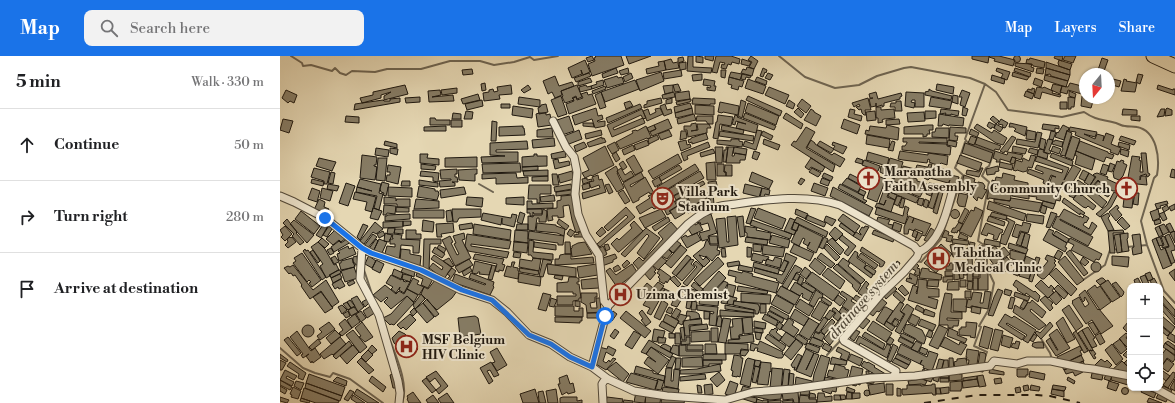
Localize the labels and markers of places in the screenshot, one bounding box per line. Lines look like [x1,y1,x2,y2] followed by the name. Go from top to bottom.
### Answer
[884,164,977,195] place label: Maranatha Faith Assembly
[855,165,881,191] church icon: Maranatha Faith Assembly
[1113,175,1139,201] church icon: Community Church
[990,181,1110,197] place label: Community Church
[677,184,739,215] place label: Villa Park Stadium
[649,185,675,211] theatre icon: Villa Park Stadium
[954,245,1042,276] place label: Tabitha Medical Clinic
[925,246,951,272] hospital icon: Tabitha Medical Clinic
[608,281,634,307] hospital icon: Uzima Chemist
[636,287,728,303] place label: Uzima Chemist
[422,332,505,363] place label: MSF Belgium HIV Clinic
[393,333,419,359] hospital icon: MSF Belgium HIV Clinic

